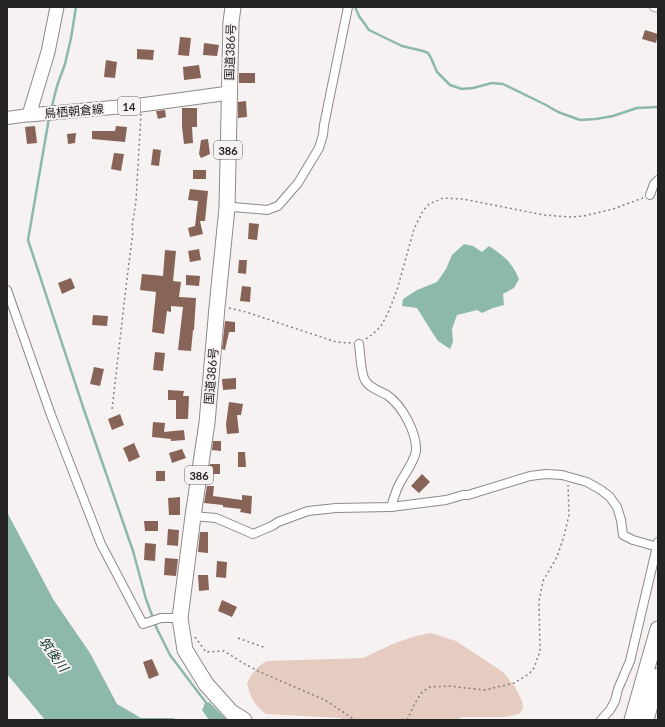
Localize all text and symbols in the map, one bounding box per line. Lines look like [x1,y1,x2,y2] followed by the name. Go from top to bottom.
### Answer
[222,23,238,81] street label: 国道386号
[118,97,140,115] road number: 14
[43,101,105,121] street label: 鳥栖朝倉線
[214,141,242,159] road number: 386
[201,347,221,405] street label: 国道386号
[185,466,213,484] road number: 386
[36,634,73,676] water label: 筑後川

